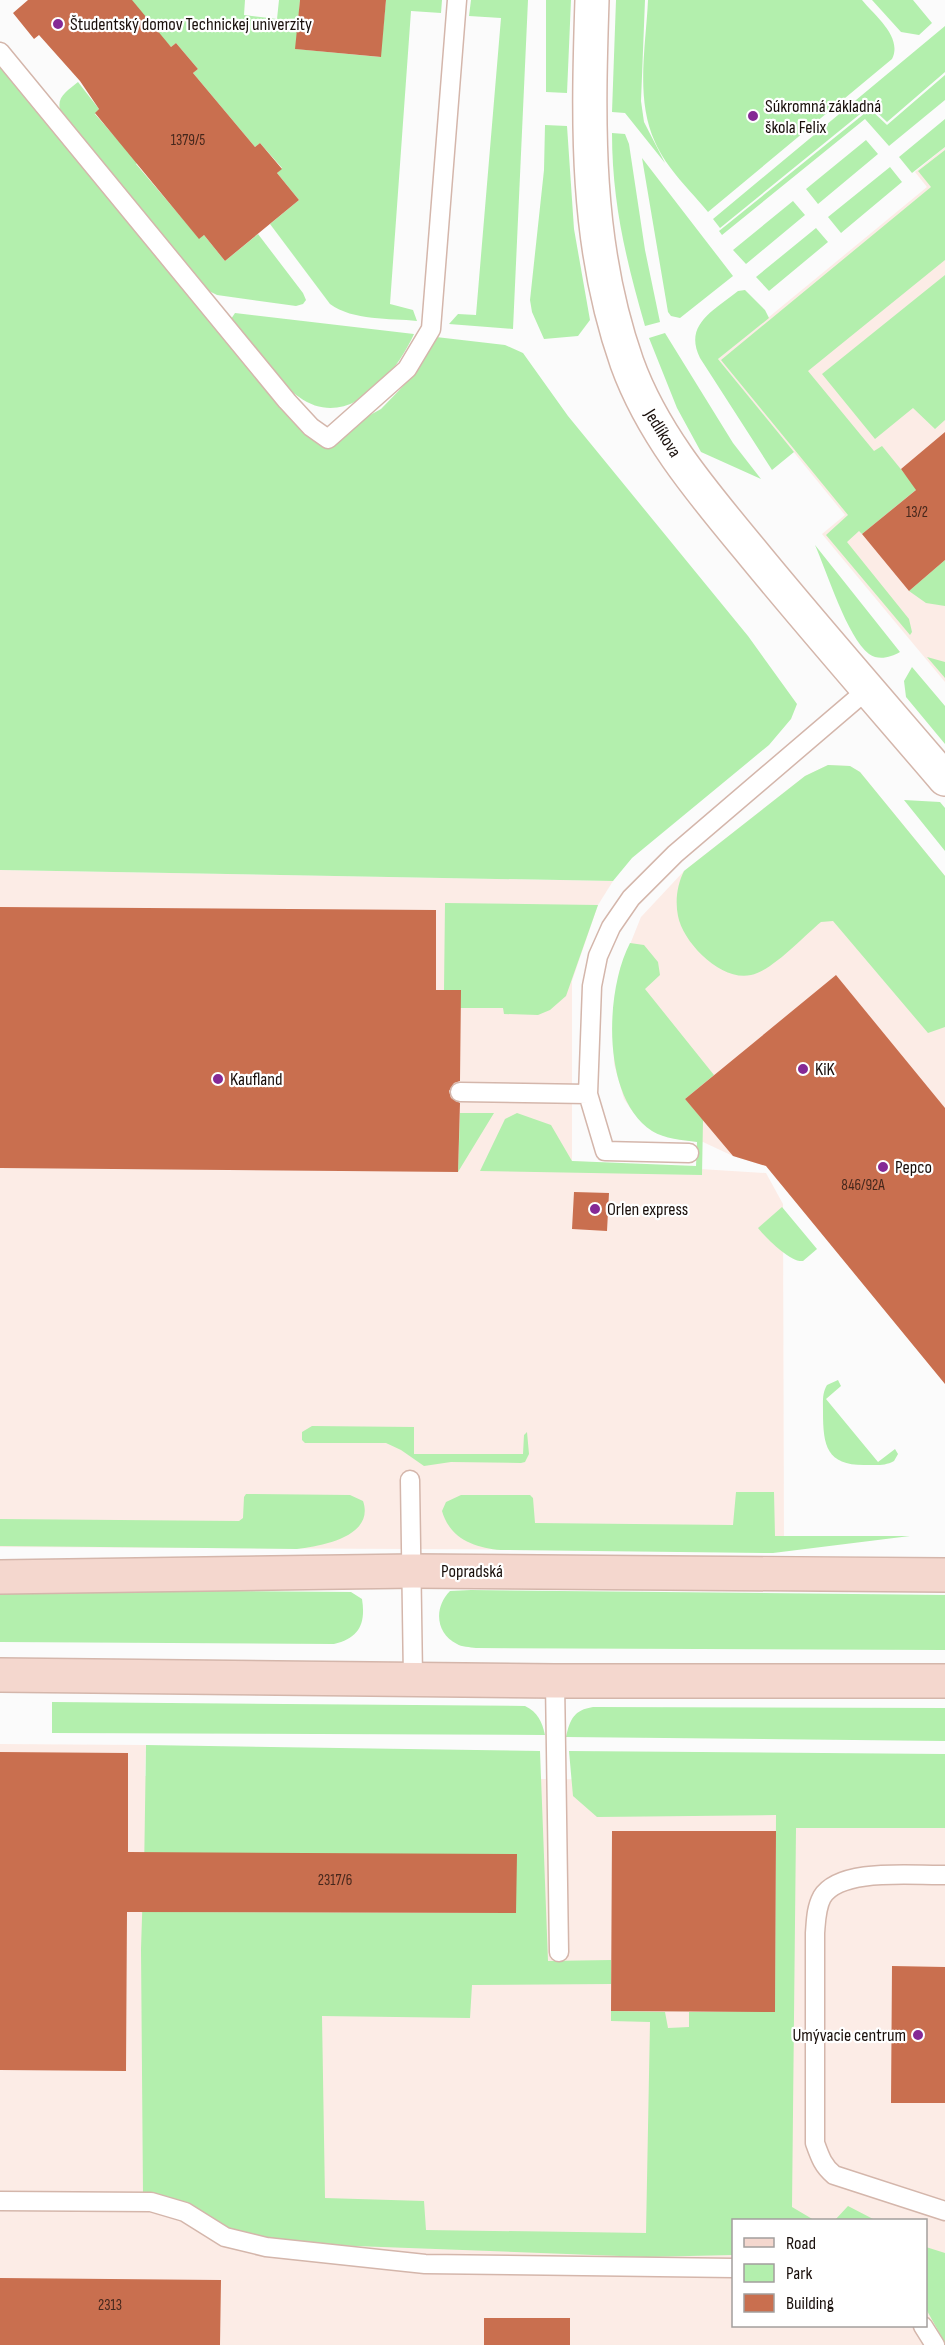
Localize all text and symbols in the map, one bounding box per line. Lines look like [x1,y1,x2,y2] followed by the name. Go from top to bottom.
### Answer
[70,14,312,35] place label: Študentský domov Technickej univerzity
[51,17,65,31] marker: Študentský domov Technickej univerzity
[765,96,881,138] place label: Súkromná základná škola Felix
[746,109,760,123] marker: Súkromná základná škola Felix
[171,131,205,150] house number: 1379/5
[639,405,685,461] street label: Jedlíkova
[906,503,928,522] house number: 13/2
[815,1059,836,1080] place label: KiK
[796,1062,810,1076] marker: KiK
[230,1069,283,1090] place label: Kaufland
[211,1072,225,1086] marker: Kaufland
[895,1157,932,1178] place label: Pepco
[876,1160,890,1174] marker: Pepco
[841,1176,885,1195] house number: 846/92A
[607,1199,688,1220] place label: Orlen express
[588,1202,602,1216] marker: Orlen express
[441,1561,503,1582] street label: Popradská
[318,1871,352,1890] house number: 2317/6
[792,2025,906,2046] place label: Umývacie centrum
[911,2028,925,2042] marker: Umývacie centrum
[732,2219,927,2327] legend
[786,2233,816,2254] text: Road
[786,2263,812,2284] text: Park
[786,2293,834,2314] text: Building
[98,2296,122,2315] house number: 2313

